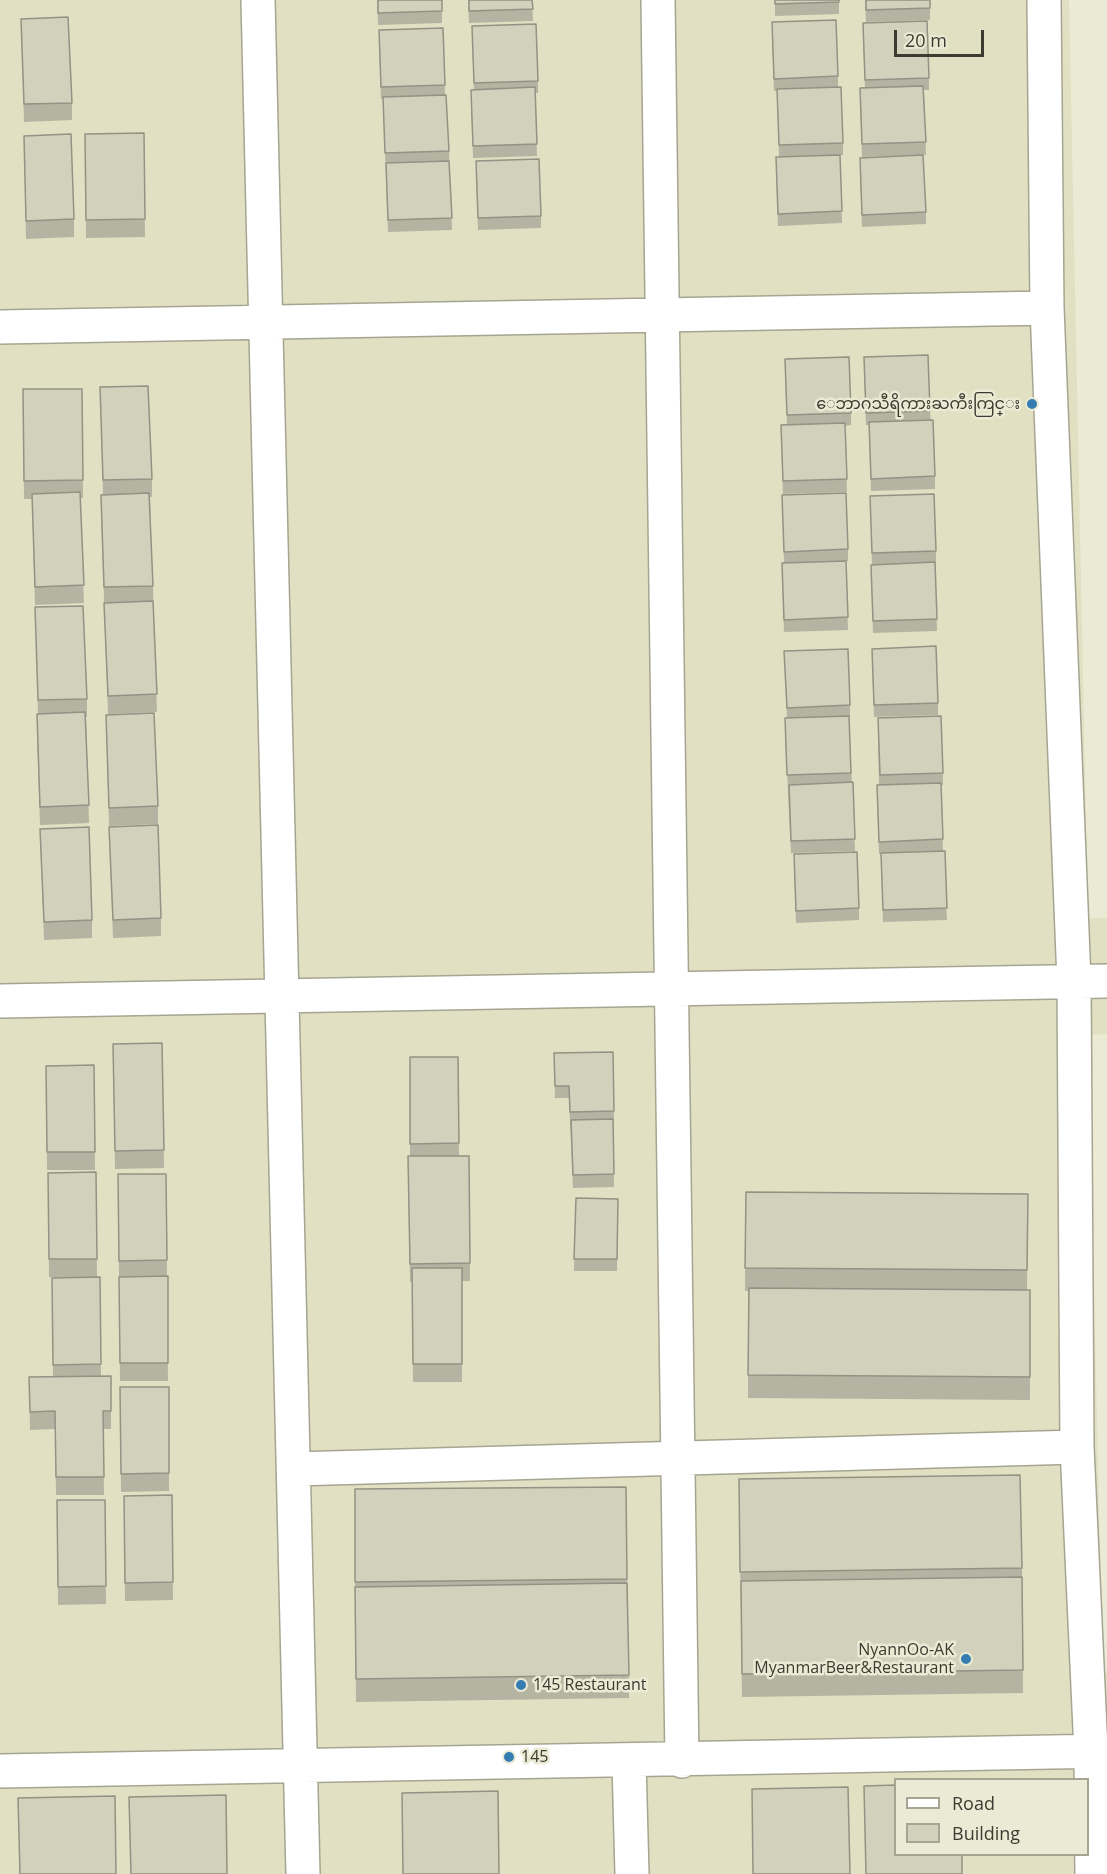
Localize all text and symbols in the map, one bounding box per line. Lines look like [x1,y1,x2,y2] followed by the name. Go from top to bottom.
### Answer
[897,18,987,56] scale bar
[905,28,947,52] text: 20 m
[816,394,1020,414] place label: ေဘာဂသီရိကားႀကီးကြင္း
[1025,397,1039,411] marker: ေဘာဂသီရိကားႀကီးကြင္း
[754,1640,954,1678] place label: NyannOo-AK MyanmarBeer&Restaurant
[959,1652,973,1666] marker: NyannOo-AK MyanmarBeer&Restaurant
[533,1675,646,1695] place label: 145 Restaurant
[514,1678,528,1692] marker: 145 Restaurant
[521,1747,548,1767] place label: 145
[502,1750,516,1764] marker: 145
[894,1778,1089,1856] legend
[952,1791,995,1815] text: Road
[952,1821,1020,1845] text: Building

